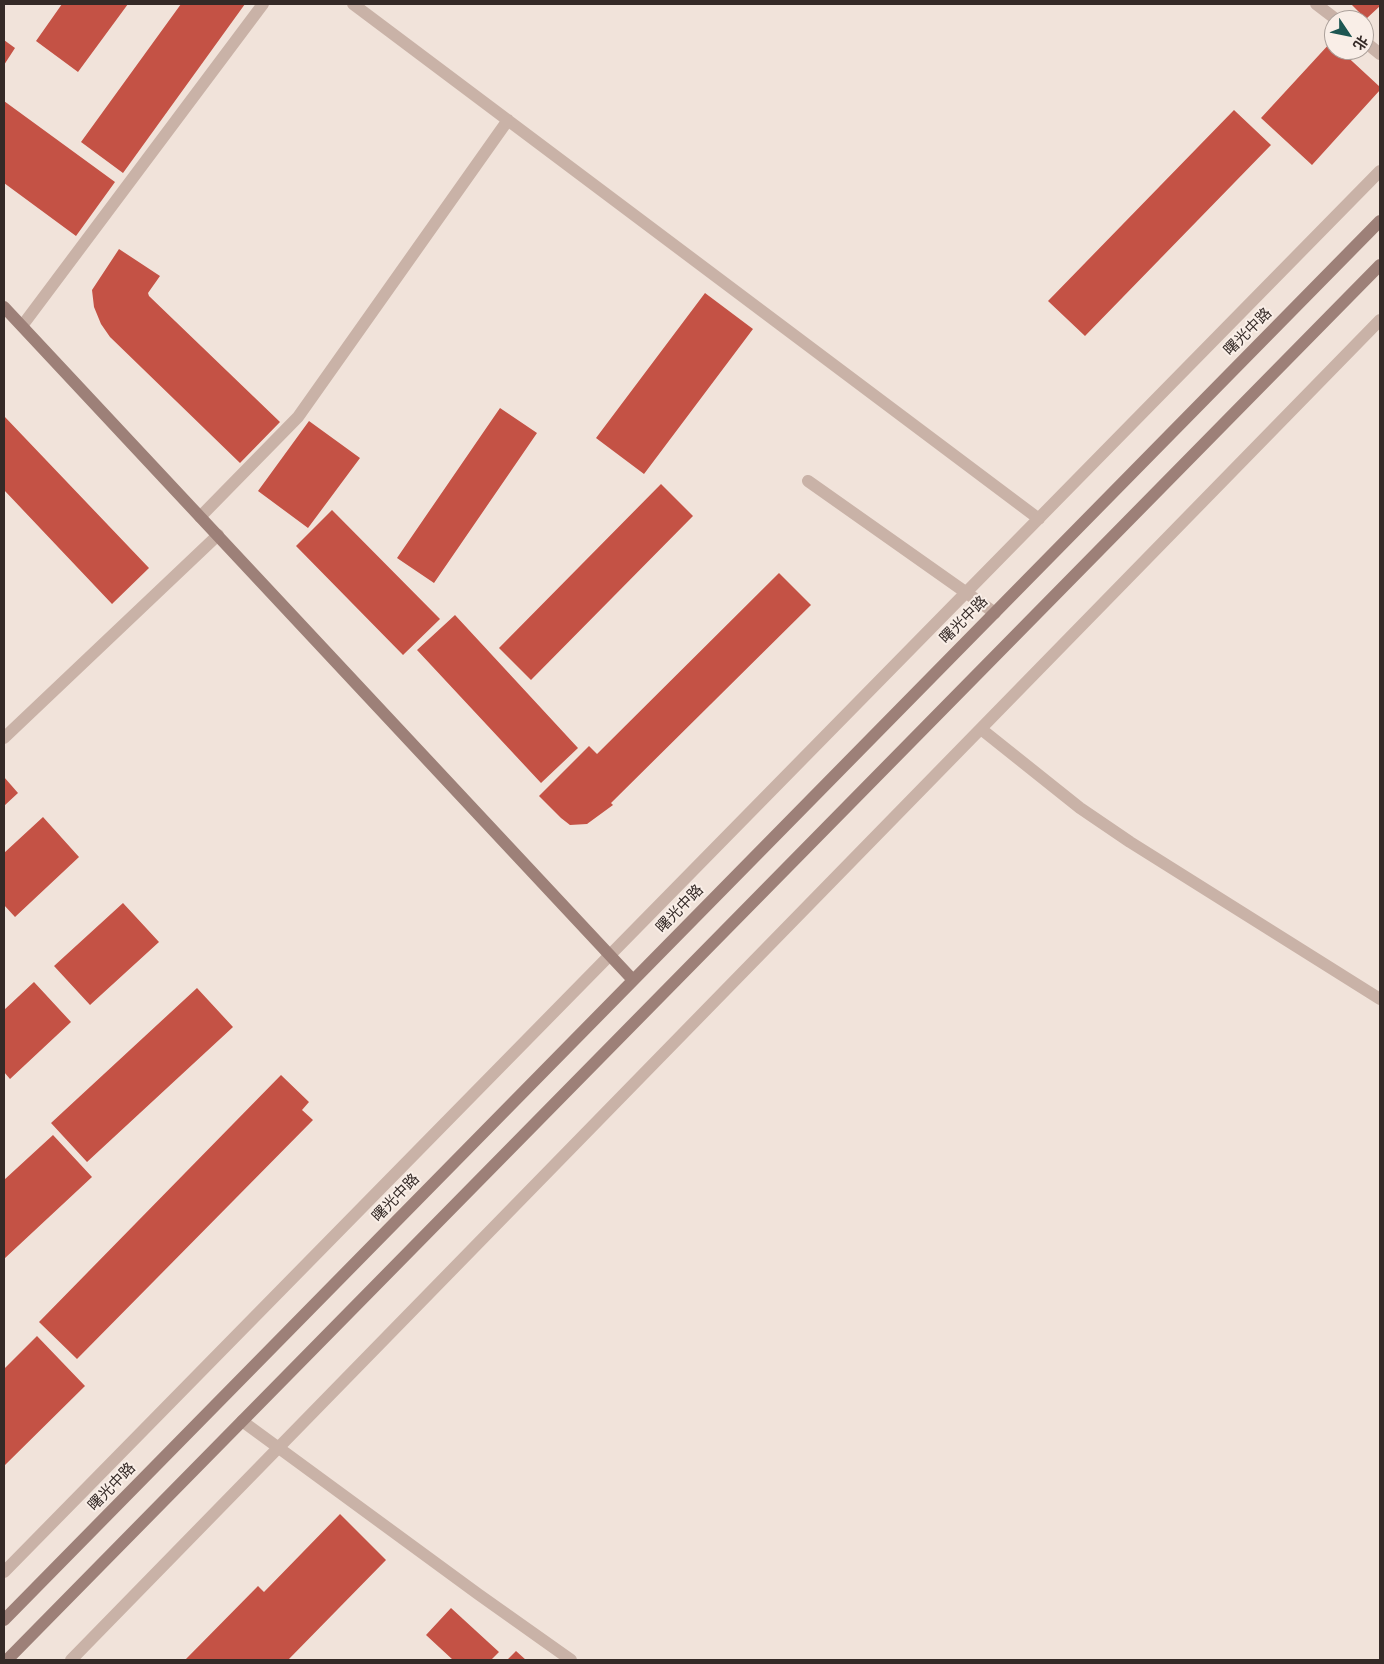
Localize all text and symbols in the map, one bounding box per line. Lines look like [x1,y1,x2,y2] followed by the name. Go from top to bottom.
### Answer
[1324,10,1374,60] north arrow
[1349,32,1372,54] text: 北
[1220,304,1276,360] street label: 曙光中路
[936,592,992,648] street label: 曙光中路
[653,881,707,937] street label: 曙光中路
[369,1170,423,1226] street label: 曙光中路
[85,1459,139,1515] street label: 曙光中路

